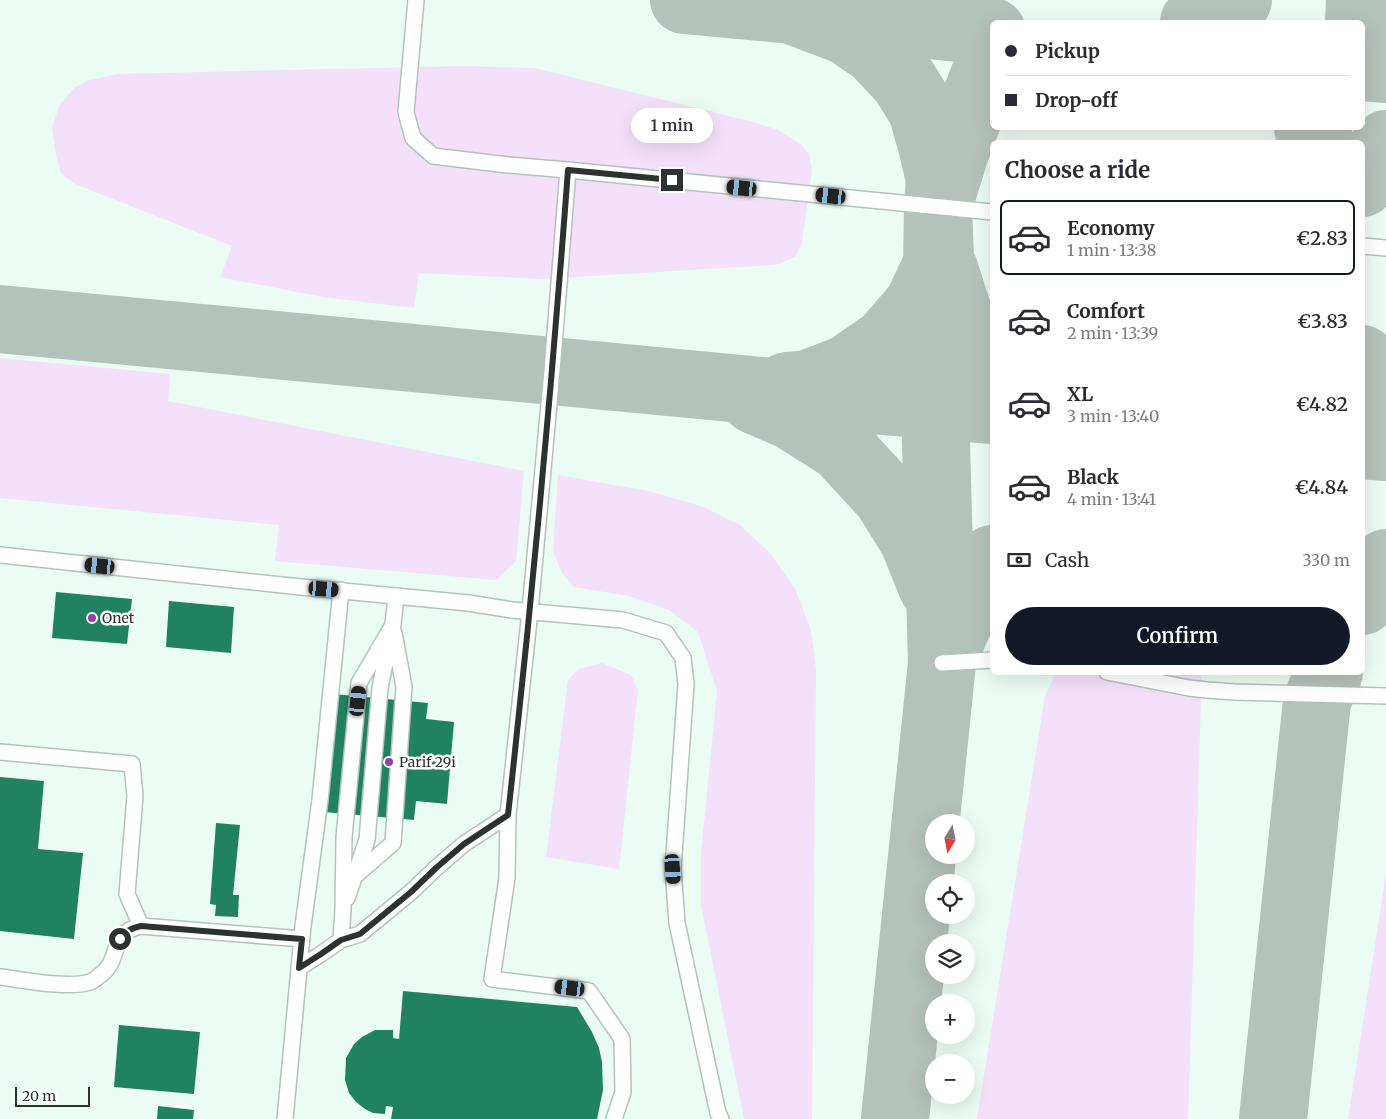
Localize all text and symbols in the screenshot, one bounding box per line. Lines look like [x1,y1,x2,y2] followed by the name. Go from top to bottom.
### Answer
[1035,39,1100,63] text: Pickup
[1035,88,1117,112] text: Drop-off
[631,108,713,142] callout: 1 min
[650,115,694,135] text: 1 min
[1005,156,1150,184] text: Choose a ride
[661,169,683,191] route end
[726,179,757,197] car
[815,187,846,205] car
[1007,215,1052,260] icon: car
[1067,216,1155,240] text: Economy
[1296,226,1348,250] text: €2.83
[1067,240,1156,260] text: 1 min · 13:38
[1007,298,1052,343] icon: car
[1067,299,1145,323] text: Comfort
[1297,309,1348,333] text: €3.83
[1067,323,1158,343] text: 2 min · 13:39
[1007,381,1052,426] icon: car
[1067,382,1093,406] text: XL
[1296,392,1348,416] text: €4.82
[1067,406,1159,426] text: 3 min · 13:40
[1007,464,1052,509] icon: car
[1067,465,1119,489] text: Black
[1295,475,1348,499] text: €4.84
[1067,489,1156,509] text: 4 min · 13:41
[1005,546,1033,574] icon: cash
[1045,548,1089,572] text: Cash
[1303,550,1350,570] text: 330 m
[84,557,115,575] car
[308,580,339,598] car
[1005,607,1350,665] button: Confirm
[102,609,135,627] place label: Onet
[86,612,98,624] marker: Onet
[348,685,367,717] car
[399,753,456,771] place label: Parif 29i
[383,756,395,768] marker: Parif 29i
[925,814,975,864] north arrow
[925,814,975,1104] map controls
[664,854,681,884] car
[925,874,975,924] button: locate
[109,928,131,950] route start
[925,934,975,984] button: layers
[554,979,585,997] car
[925,994,975,1044] button: +
[925,1054,975,1104] button: −
[15,1084,90,1107] scale bar
[22,1087,56,1105] text: 20 m

